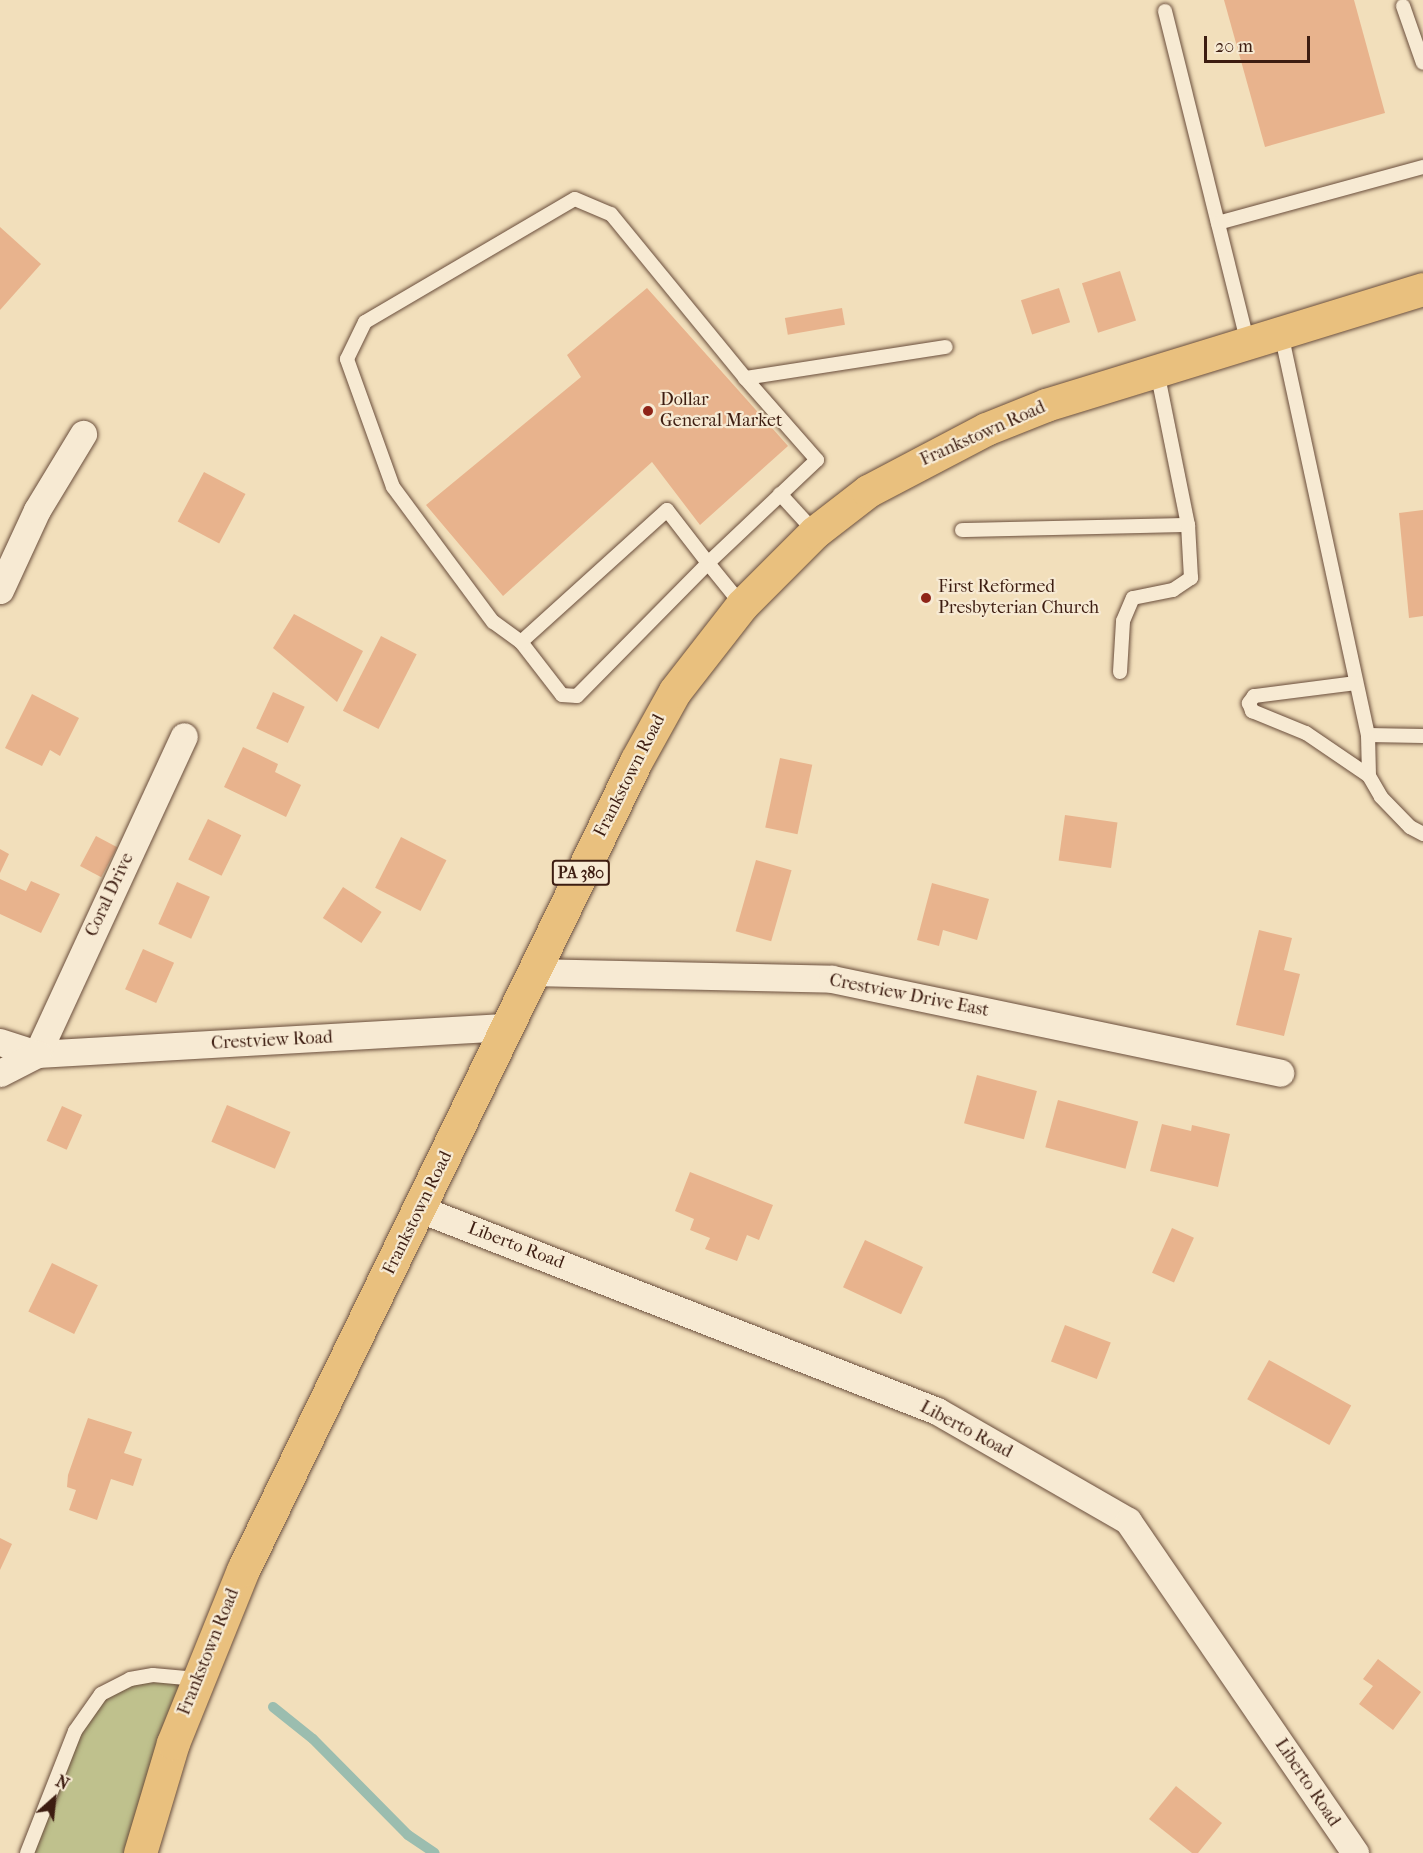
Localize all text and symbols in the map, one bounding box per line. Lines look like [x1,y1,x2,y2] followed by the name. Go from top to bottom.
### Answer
[1207,24,1314,62] scale bar
[1215,36,1253,57] text: 20 m
[660,390,782,432] place label: Dollar General Market
[917,397,1049,471] street label: Frankstown Road
[641,404,655,418] marker: Dollar General Market
[938,577,1099,620] place label: First Reformed Presbyterian Church
[919,591,933,605] marker: First Reformed Presbyterian Church
[590,711,670,841] street label: Frankstown Road
[81,850,139,940] street label: Coral Drive
[551,860,611,886] road number: PA 380
[827,970,991,1022] street label: Crestview Drive East
[211,1027,333,1055] street label: Crestview Road
[379,1148,457,1278] street label: Frankstown Road
[465,1218,567,1274] street label: Liberto Road
[916,1397,1016,1463] street label: Liberto Road
[174,1585,244,1719] street label: Frankstown Road
[1270,1735,1344,1831] street label: Liberto Road
[24,1769,84,1829] north arrow
[53,1771,72,1794] text: N

